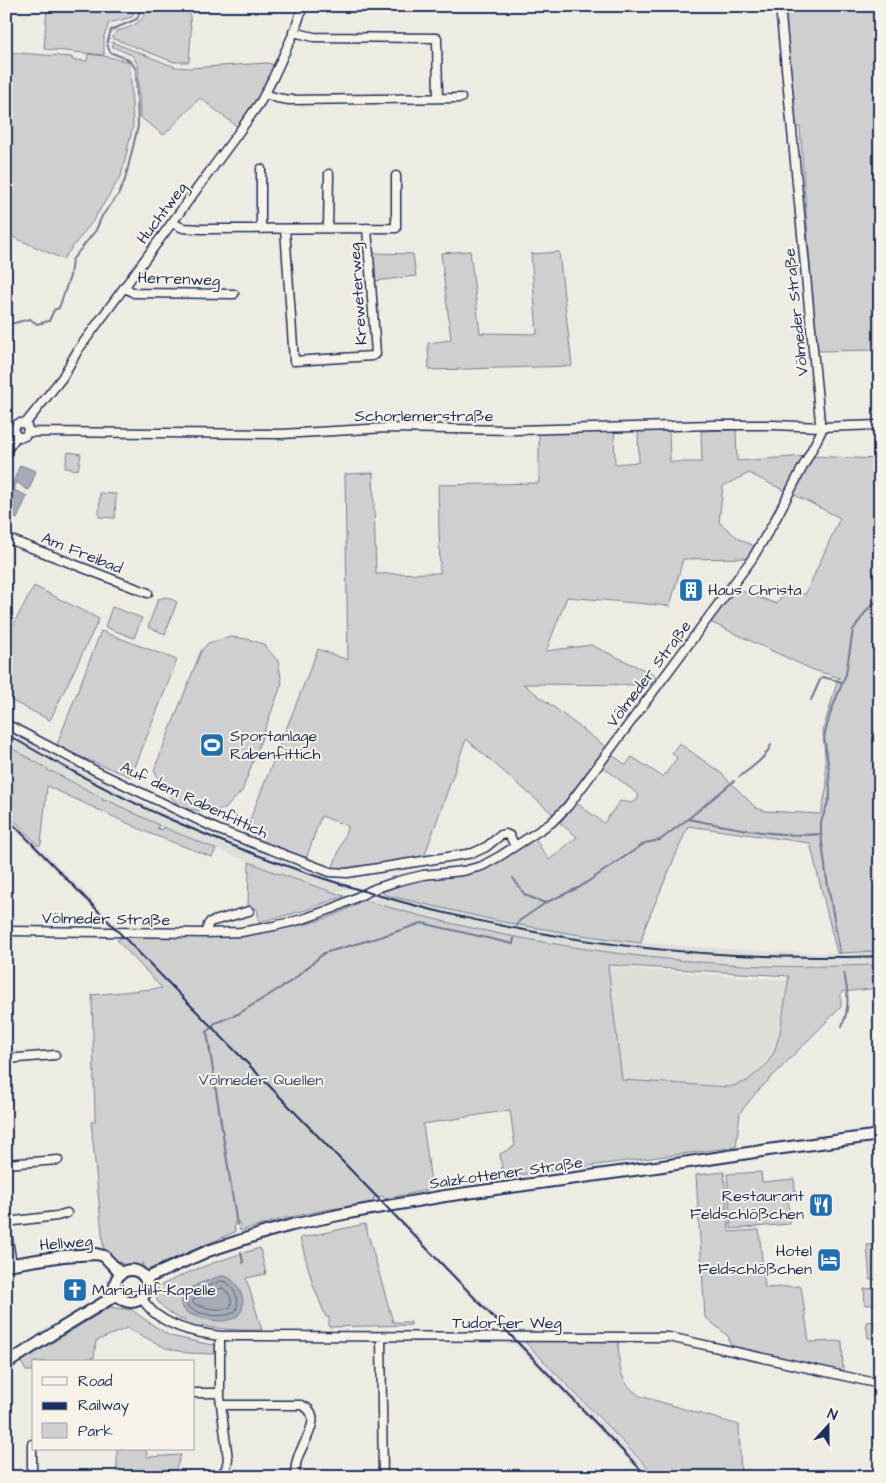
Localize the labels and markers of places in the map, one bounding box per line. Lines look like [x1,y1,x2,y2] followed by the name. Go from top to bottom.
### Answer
[678,577,704,603] building icon: Haus Christa
[708,579,802,601] place label: Haus Christa
[230,725,321,765] place label: Sportanlage Rabenfittich
[199,732,225,758] sports icon: Sportanlage Rabenfittich
[690,1185,805,1225] place label: Restaurant Feldschlößchen
[808,1192,834,1218] restaurant icon: Restaurant Feldschlößchen
[698,1240,812,1280] place label: Hotel Feldschlößchen
[816,1247,842,1273] hotel icon: Hotel Feldschlößchen
[62,1277,88,1303] church icon: Maria-Hilf-Kapelle
[92,1279,216,1301] place label: Maria-Hilf-Kapelle

